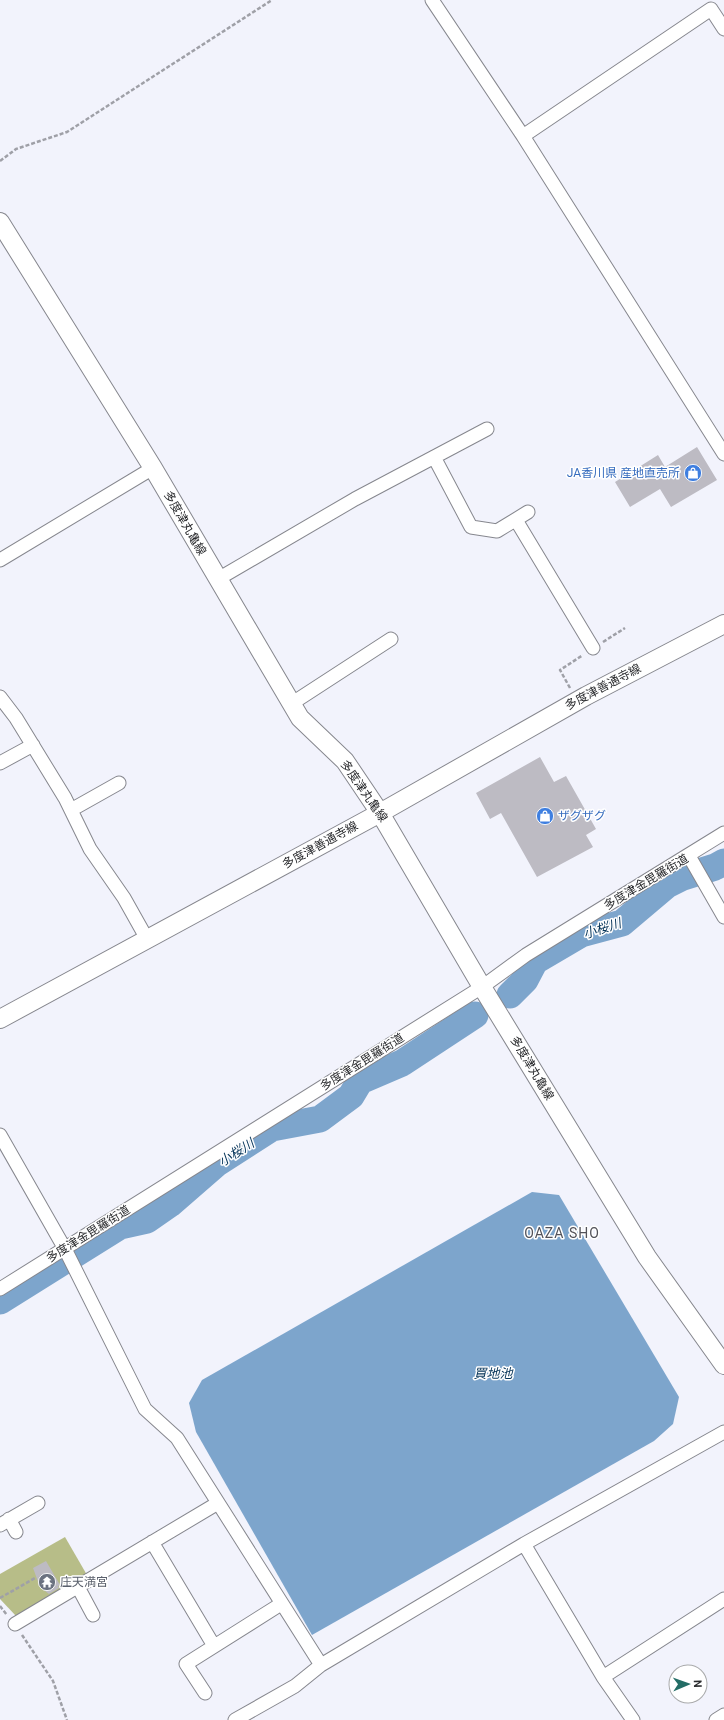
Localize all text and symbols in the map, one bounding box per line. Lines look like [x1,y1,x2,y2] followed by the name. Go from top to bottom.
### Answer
[683,463,703,483] shop icon: JA香川県 産地直売所
[567,466,680,480] place label: JA香川県 産地直売所
[161,488,209,558] street label: 多度津丸亀線
[563,661,643,713] street label: 多度津善通寺線
[338,757,390,825] street label: 多度津丸亀線
[535,806,555,826] shop icon: ザグザグ
[558,809,606,823] place label: ザグザグ
[280,819,360,871] street label: 多度津善通寺線
[601,851,691,913] street label: 多度津金毘羅街道
[581,915,625,942] water label: 小桜川
[318,1031,406,1093] street label: 多度津金毘羅街道
[507,1034,557,1102] street label: 多度津丸亀線
[216,1134,258,1169] water label: 小桜川
[44,1203,132,1265] street label: 多度津金毘羅街道
[524,1225,600,1241] district label: OAZA SHO
[473,1366,514,1381] water label: 買地池
[37,1572,57,1592] temple icon: 庄天満宮
[60,1575,108,1589] place label: 庄天満宮
[668,1664,708,1704] north arrow
[691,1680,704,1688] text: N

